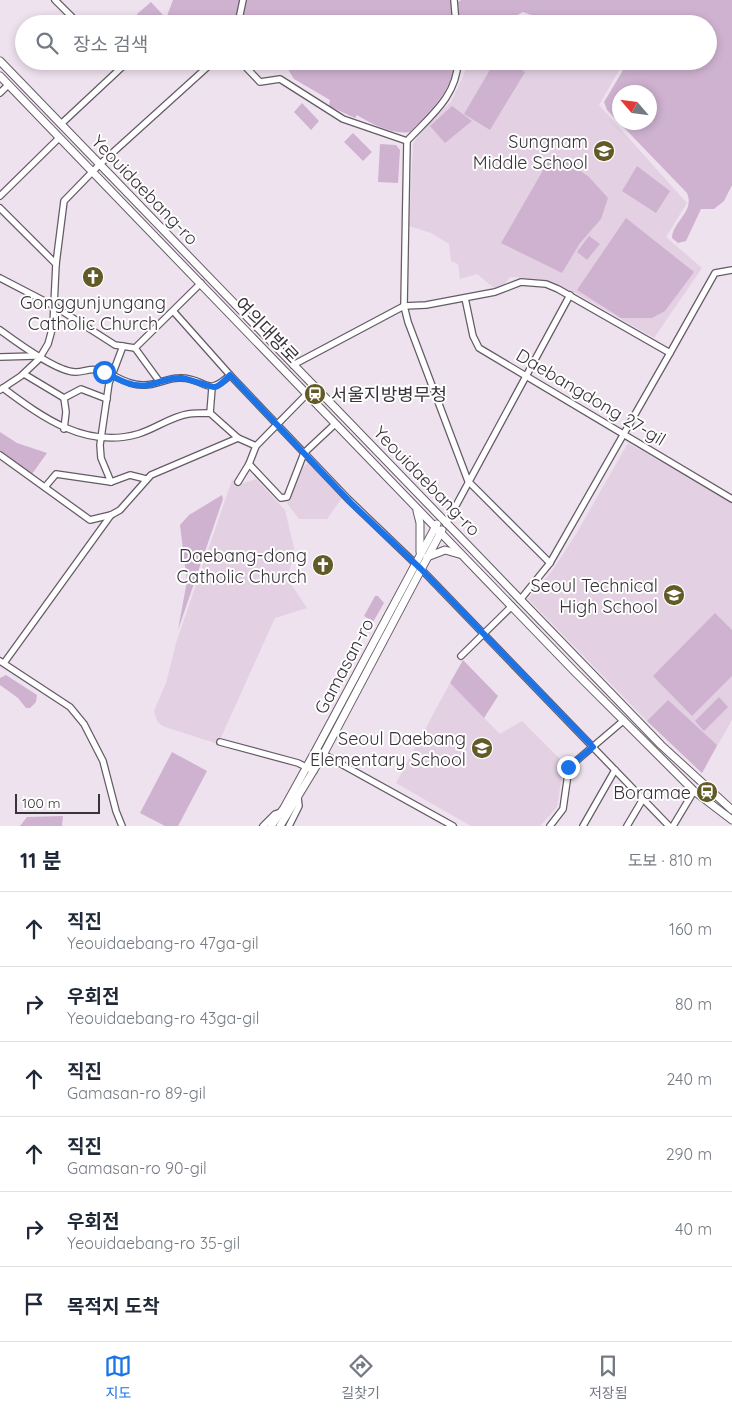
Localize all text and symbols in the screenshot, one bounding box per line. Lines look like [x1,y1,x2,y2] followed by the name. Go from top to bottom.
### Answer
[15,15,717,70] search box
[33,29,61,57] icon: search
[73,32,148,56] text: 장소 검색
[612,85,657,130] north arrow
[87,130,203,250] street label: Yeouidaebang-ro
[473,130,588,174] place label: Sungnam Middle School
[592,139,616,163] school or university icon: Sungnam Middle School
[81,265,105,289] church icon: Gonggunjungang Catholic Church
[20,291,166,335] place label: Gonggunjungang Catholic Church
[230,292,304,368] street label: 여의대방로
[512,343,670,451] street label: Daebangdong 27-gil
[93,361,116,384] route start
[303,382,327,406] station icon: 서울지방병무청
[331,383,447,406] place label: 서울지방병무청
[369,421,485,541] street label: Yeouidaebang-ro
[177,544,307,588] place label: Daebang-dong Catholic Church
[311,553,335,577] church icon: Daebang-dong Catholic Church
[530,574,658,618] place label: Seoul Technical High School
[662,583,686,607] school or university icon: Seoul Technical High School
[309,614,379,718] street label: Gamasan-ro
[310,727,466,771] place label: Seoul Daebang Elementary School
[470,736,494,760] school or university icon: Seoul Daebang Elementary School
[557,756,580,779] route end
[695,780,719,804] station icon: Boramae
[613,781,691,804] place label: Boramae
[15,791,100,814] scale bar
[22,794,60,812] text: 100 m
[20,847,62,873] text: 11 분
[628,850,712,870] text: 도보 · 810 m
[67,909,102,933] text: 직진
[20,915,48,943] icon: ahead
[669,919,712,939] text: 160 m
[67,933,259,953] text: Yeouidaebang-ro 47ga-gil
[67,984,119,1008] text: 우회전
[20,990,48,1018] icon: right
[675,994,712,1014] text: 80 m
[67,1008,259,1028] text: Yeouidaebang-ro 43ga-gil
[67,1059,102,1083] text: 직진
[20,1065,48,1093] icon: ahead
[666,1069,712,1089] text: 240 m
[67,1083,206,1103] text: Gamasan-ro 89-gil
[67,1134,102,1158] text: 직진
[20,1140,48,1168] icon: ahead
[666,1144,712,1164] text: 290 m
[67,1158,207,1178] text: Gamasan-ro 90-gil
[67,1209,119,1233] text: 우회전
[20,1215,48,1243] icon: right
[675,1219,712,1239] text: 40 m
[67,1233,240,1253] text: Yeouidaebang-ro 35-gil
[20,1290,48,1318] icon: arrive
[67,1294,160,1318] text: 목적지 도착
[104,1352,132,1402] tab: 지도
[341,1352,380,1402] tab: 길찾기
[589,1352,628,1402] tab: 저장됨

